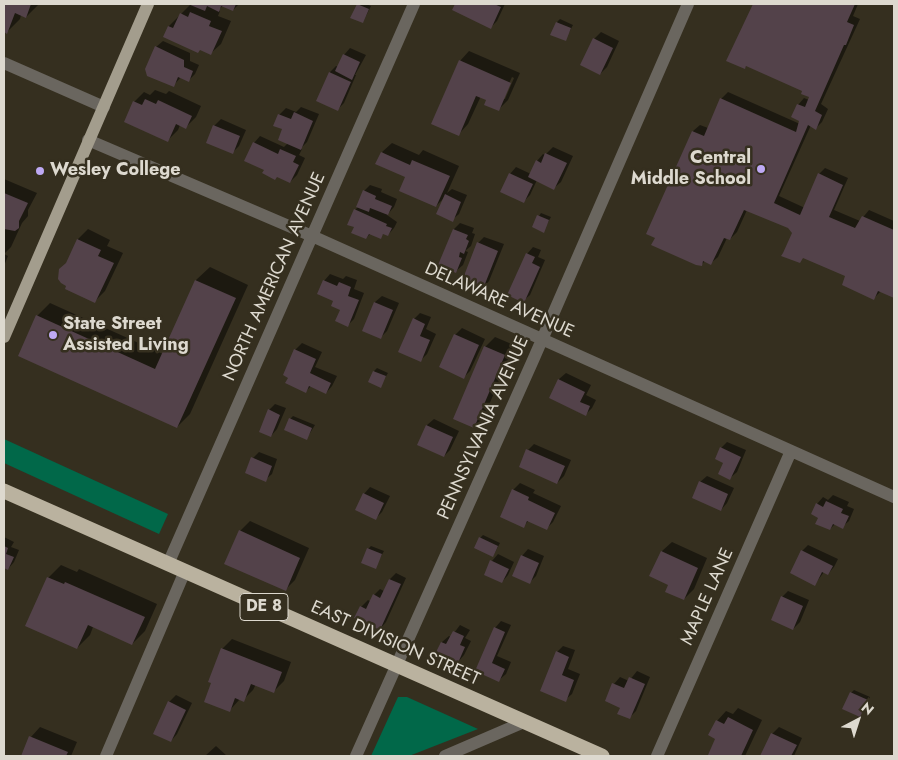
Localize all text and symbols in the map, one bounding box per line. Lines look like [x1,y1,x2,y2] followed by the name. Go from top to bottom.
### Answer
[631,148,751,190] place label: Central Middle School
[50,160,180,182] place label: Wesley College
[755,163,767,175] marker: Central Middle School
[34,165,46,177] marker: Wesley College
[219,169,331,385] street label: NORTH AMERICAN AVENUE
[421,258,577,344] street label: DELAWARE AVENUE
[63,314,189,356] place label: State Street Assisted Living
[47,329,59,341] marker: State Street Assisted Living
[434,333,534,523] street label: PENNSYLVANIA AVENUE
[677,545,739,649] street label: MAPLE LANE
[240,594,288,620] road number: DE 8
[307,597,483,691] street label: EAST DIVISION STREET
[833,695,883,745] north arrow
[857,697,878,720] text: N

